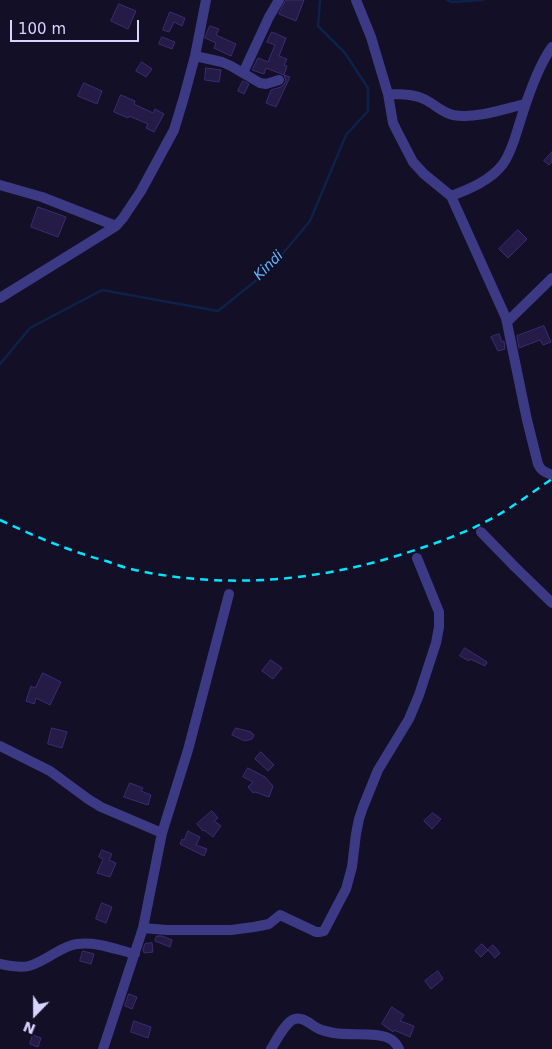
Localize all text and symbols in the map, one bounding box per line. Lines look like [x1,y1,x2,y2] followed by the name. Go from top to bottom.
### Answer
[12,10,141,42] scale bar
[18,20,66,38] text: 100 m
[251,248,287,284] water label: Kindi
[10,989,60,1039] north arrow
[21,1018,38,1038] text: N

